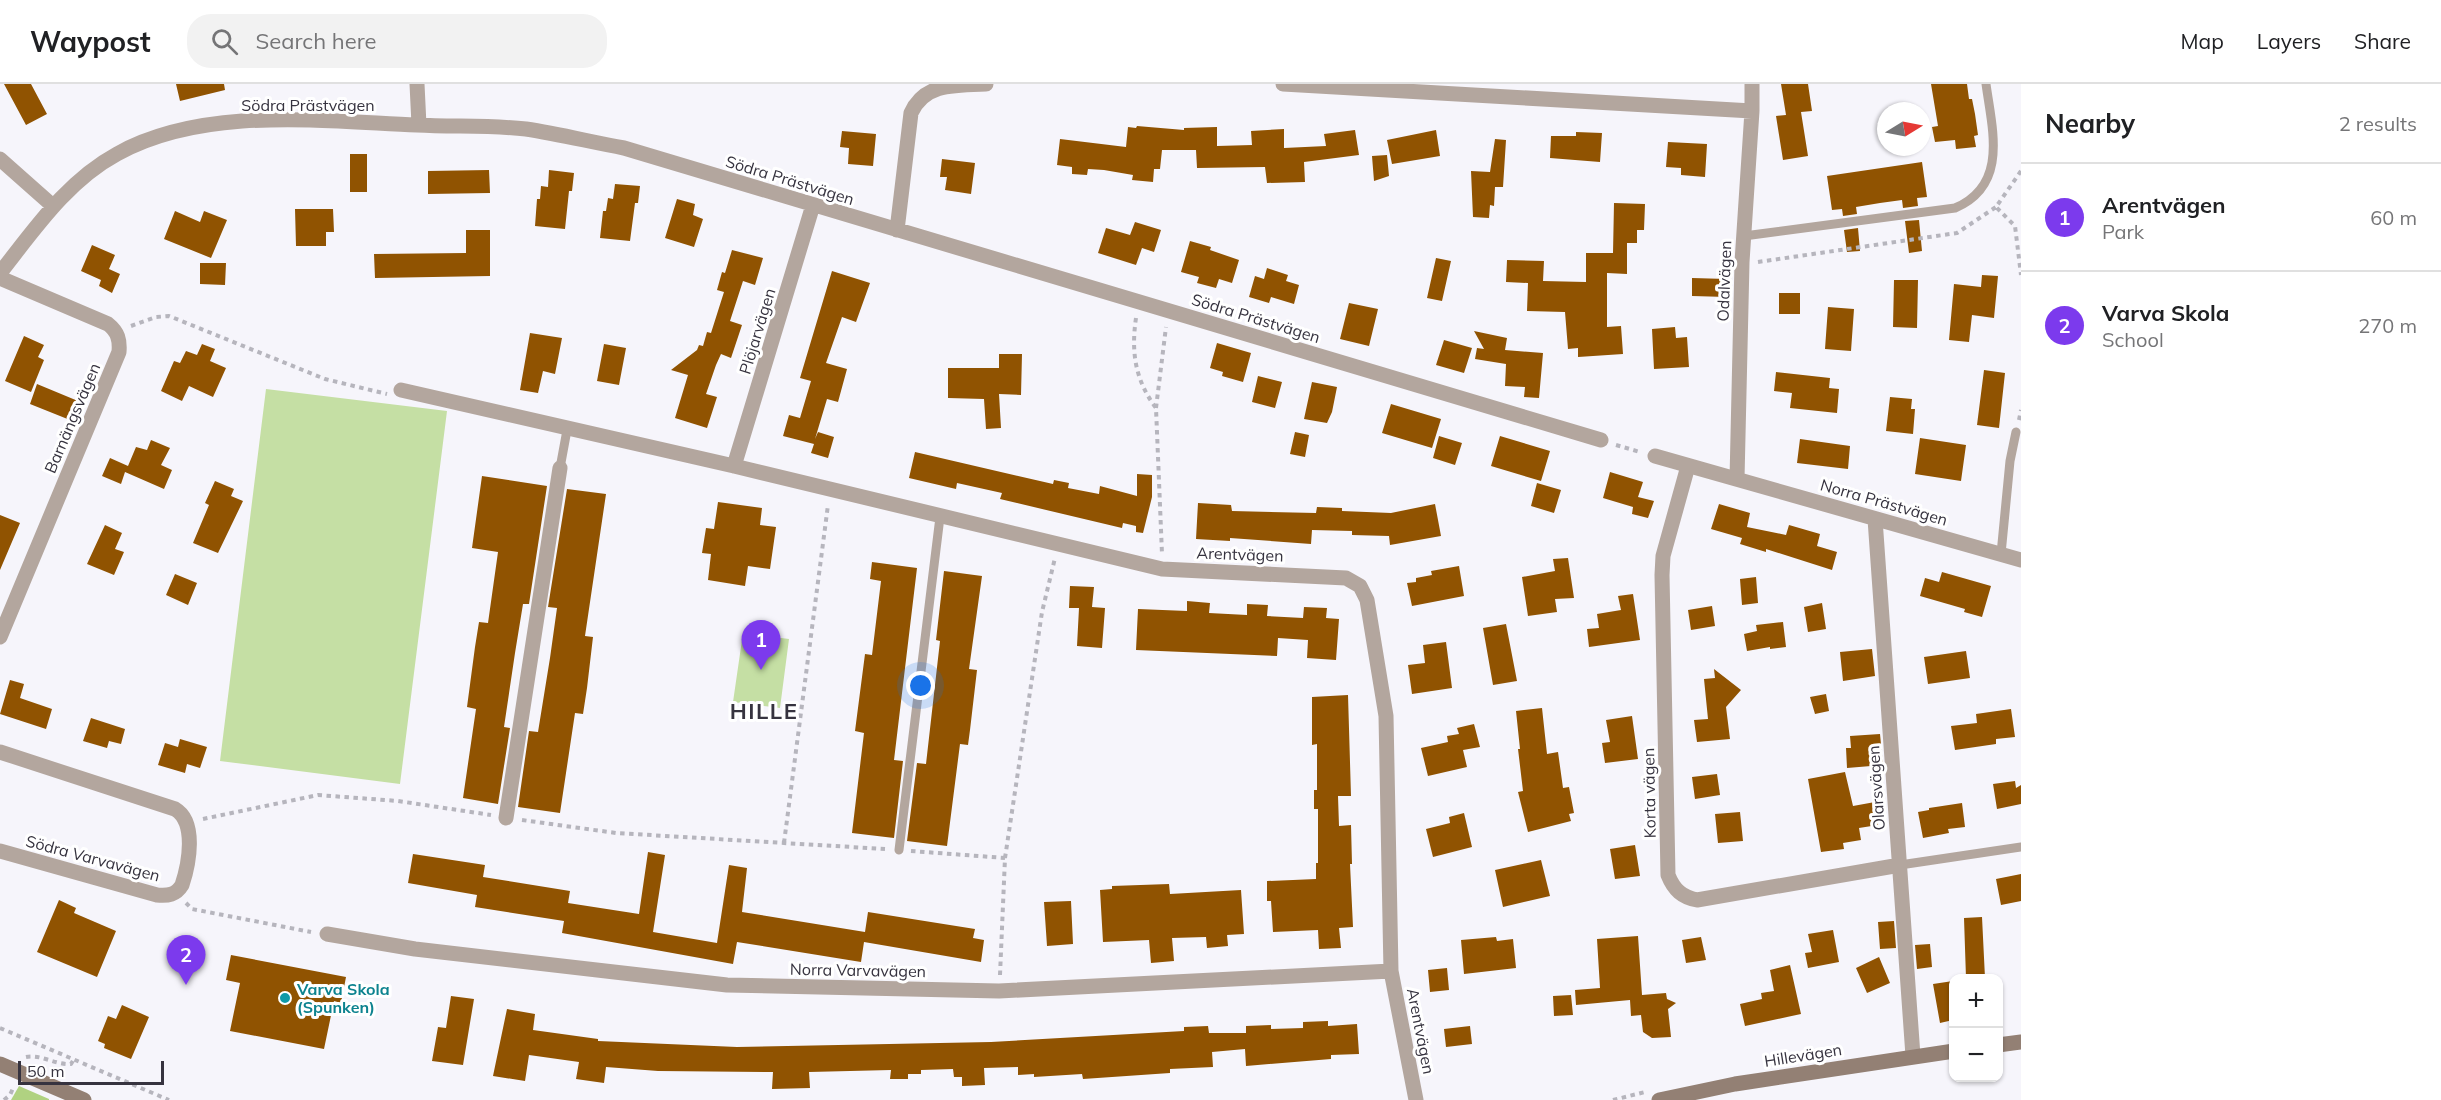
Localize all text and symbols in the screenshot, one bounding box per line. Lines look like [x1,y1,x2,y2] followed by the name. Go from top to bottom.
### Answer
[187,14,607,68] search box
[30,24,151,59] text: Waypost
[208,25,241,58] icon: search
[256,27,377,55] text: Search here
[2181,28,2224,54] text: Map
[2257,28,2321,54] text: Layers
[2354,28,2411,54] text: Share
[241,95,375,115] street label: Södra Prästvägen
[1877,102,1931,156] north arrow
[2045,107,2135,140] text: Nearby
[2339,111,2417,136] text: 2 results
[723,151,857,209] street label: Södra Prästvägen
[2102,191,2225,219] text: Arentvägen
[2059,205,2071,230] text: 1
[2370,205,2417,230] text: 60 m
[2102,219,2144,244] text: Park
[1713,240,1735,322] street label: Odalvägen
[734,286,780,376] street label: Plöjarvägen
[1189,289,1323,347] street label: Södra Prästvägen
[2102,299,2229,327] text: Varva Skola
[2059,313,2071,338] text: 2
[2358,313,2417,338] text: 270 m
[2102,327,2164,352] text: School
[40,360,104,476] street label: Barnängsvägen
[1818,474,1950,530] street label: Norra Prästvägen
[1196,542,1284,566] street label: Arentvägen
[742,620,780,670] pin: 1
[906,671,935,700] your location
[730,697,798,725] district label: HILLE
[1863,745,1889,831] street label: Olarsvägen
[1638,748,1660,838] street label: Korta vägen
[24,830,162,886] street label: Södra Varvavägen
[166,936,206,985] pin: 2
[790,959,926,981] street label: Norra Varvavägen
[1949,974,2003,1082] map controls
[1949,974,2003,1028] button: +
[296,979,390,1017] place label: Varva Skola (Spunken)
[1403,986,1439,1076] street label: Arentvägen
[278,991,292,1005] marker: Varva Skola (Spunken)
[1949,1028,2003,1082] button: −
[1763,1039,1843,1071] street label: Hillevägen
[18,1058,164,1086] scale bar
[27,1061,64,1081] text: 50 m

